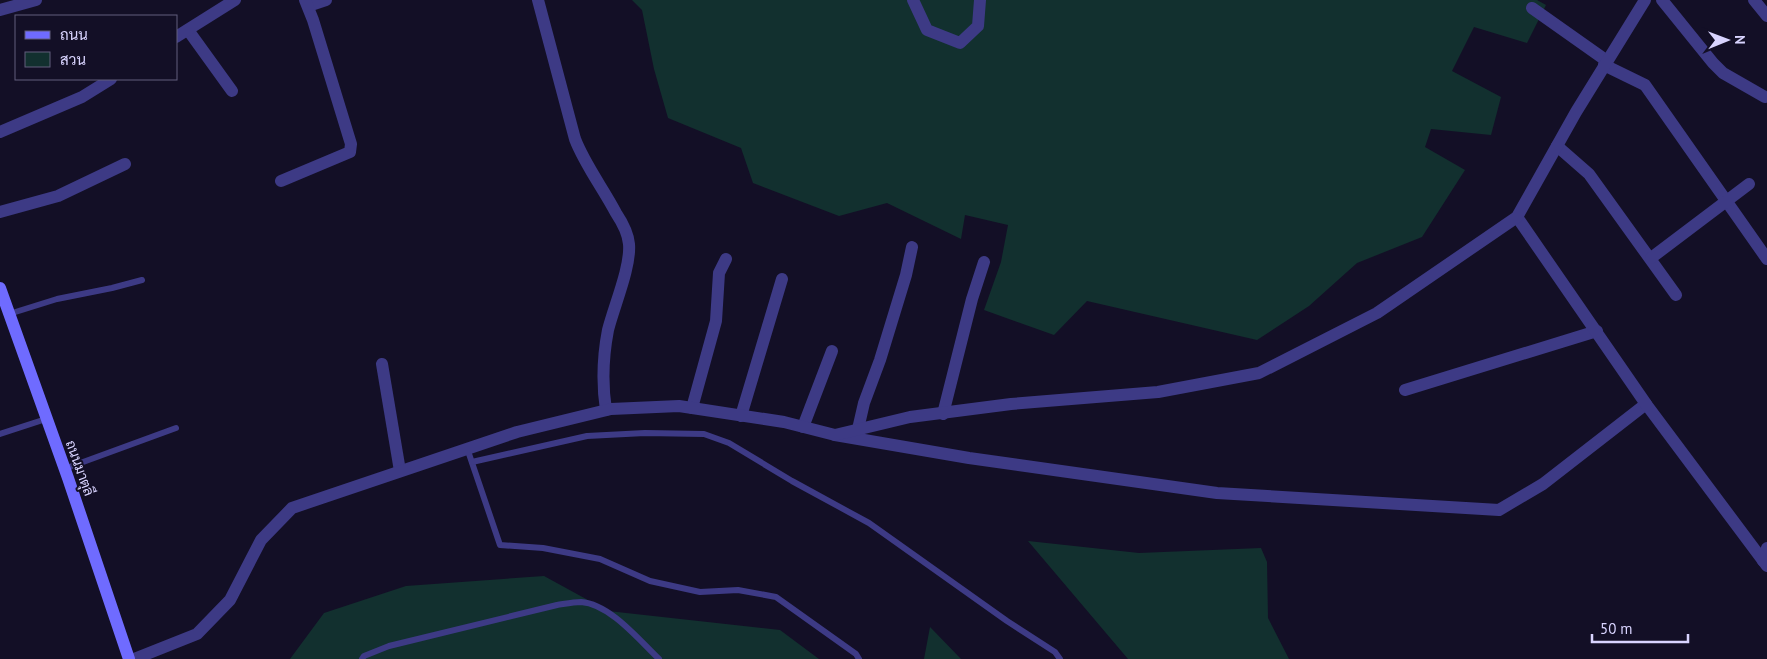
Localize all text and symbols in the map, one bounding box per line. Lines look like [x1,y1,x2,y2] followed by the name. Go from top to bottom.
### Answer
[15,15,178,80] legend
[1702,15,1752,65] north arrow
[60,25,88,44] text: ถนน
[1731,35,1749,45] text: N
[60,50,86,69] text: สวน
[61,438,98,499] street label: ถนนมาตุลี
[1592,612,1688,644] scale bar
[1600,619,1633,638] text: 50 m

